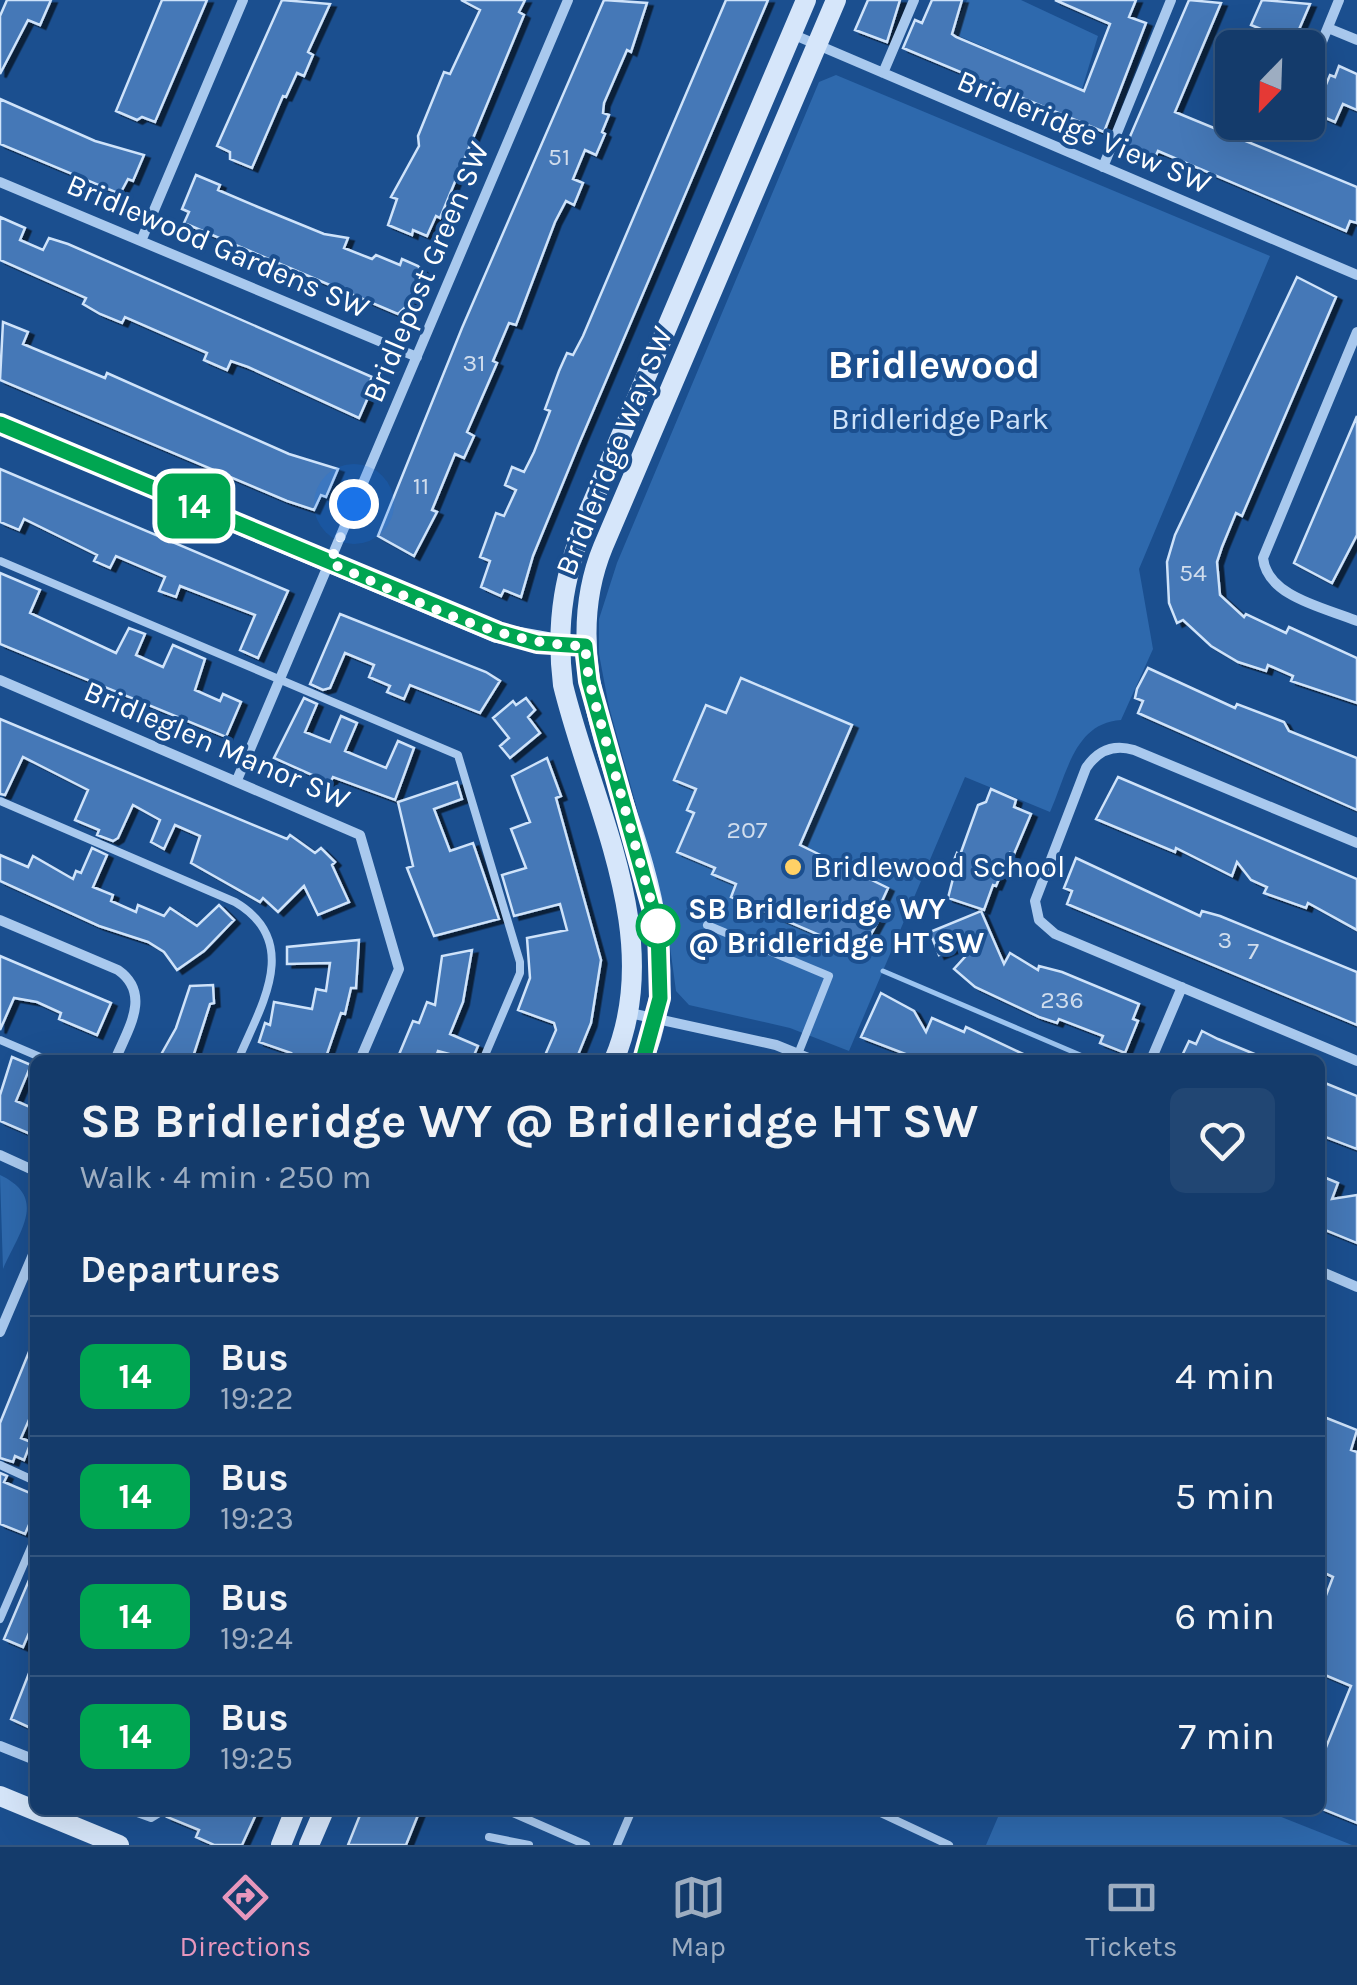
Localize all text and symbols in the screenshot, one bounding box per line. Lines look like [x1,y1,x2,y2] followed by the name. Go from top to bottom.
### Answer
[1215,30,1325,140] north arrow
[1215,30,1325,140] map controls
[952,62,1216,202] street label: Bridleridge View SW
[355,136,497,408] street label: Bridlepost Green SW
[548,142,570,171] house number: 51
[61,166,375,326] street label: Bridlewood Gardens SW
[548,321,680,581] street label: Bridleridge Way SW
[828,341,1040,388] district label: Bridlewood
[462,348,486,377] house number: 31
[831,401,1049,437] park label: Bridleridge Park
[413,471,429,500] house number: 11
[149,474,239,538] line badge: 14
[329,479,379,529] your location
[177,486,211,527] text: 14
[1179,558,1207,587] house number: 54
[79,673,356,817] street label: Bridleglen Manor SW
[726,815,768,844] house number: 207
[813,849,1065,885] place label: Bridlewood School
[782,856,804,878] marker: Bridlewood School
[688,891,985,961] place label: SB Bridleridge WY @ Bridleridge HT SW
[637,905,679,947] marker: SB Bridleridge WY @ Bridleridge HT SW
[1218,925,1232,954] house number: 3
[1247,936,1259,965] house number: 7
[1040,985,1084,1014] house number: 236
[1170,1088,1275,1193] button: heart
[80,1093,978,1149] text: SB Bridleridge WY @ Bridleridge HT SW
[80,1159,371,1196] text: Walk · 4 min · 250 m
[80,1247,280,1292] text: Departures
[220,1335,289,1380] text: Bus
[1175,1354,1275,1399] text: 4 min
[118,1356,152,1397] text: 14
[220,1380,294,1417] text: 19:22
[220,1455,289,1500] text: Bus
[1175,1474,1275,1519] text: 5 min
[118,1476,152,1517] text: 14
[220,1500,294,1537] text: 19:23
[220,1575,289,1620] text: Bus
[1174,1594,1275,1639] text: 6 min
[118,1596,152,1637] text: 14
[220,1620,293,1657] text: 19:24
[220,1695,289,1740] text: Bus
[1178,1714,1275,1759] text: 7 min
[118,1716,152,1757] text: 14
[220,1740,293,1777] text: 19:25
[180,1870,311,1963] tab: Directions
[670,1870,726,1963] tab: Map
[1085,1870,1177,1963] tab: Tickets

